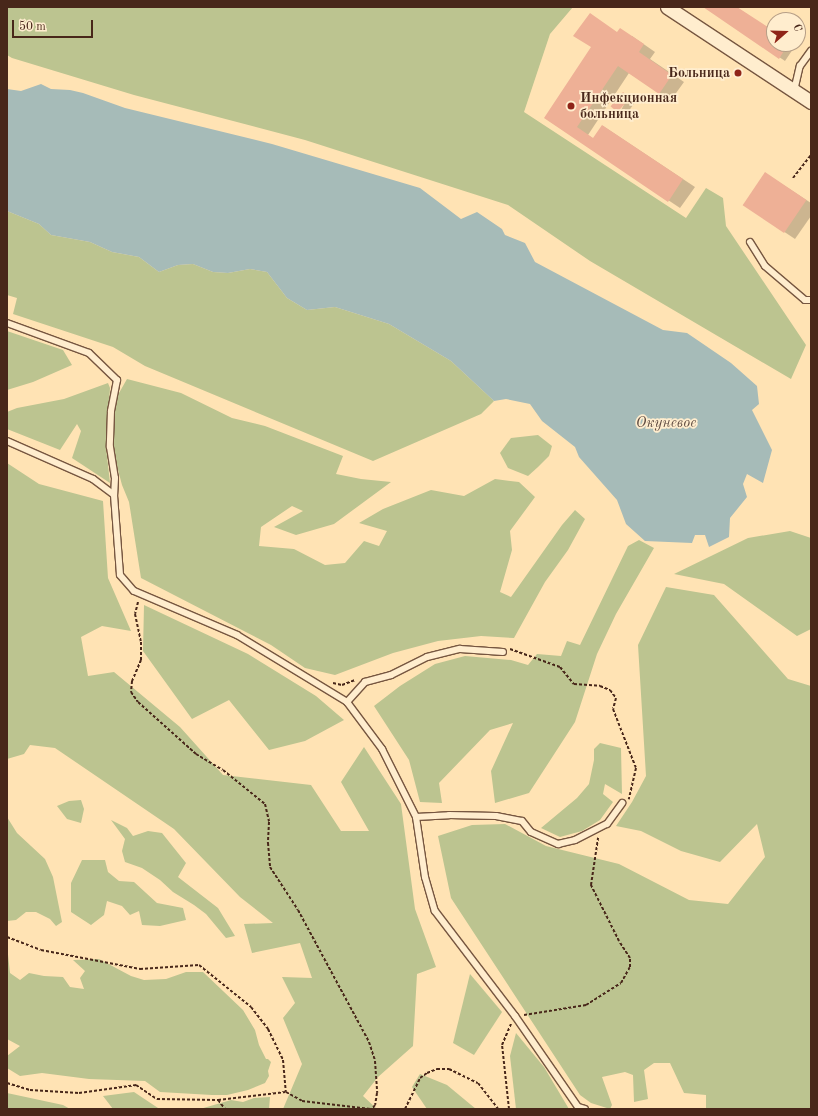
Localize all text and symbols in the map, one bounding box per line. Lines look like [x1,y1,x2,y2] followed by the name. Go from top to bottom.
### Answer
[14,12,95,38] scale bar
[766,12,806,52] north arrow
[19,21,46,33] text: 50 m
[790,23,803,33] text: С
[668,65,730,81] place label: Больница
[733,68,743,78] marker: Больница
[580,90,677,122] place label: Инфекционная больница
[565,100,577,112] marker: Инфекционная больница
[636,415,696,433] water label: Окуневое

